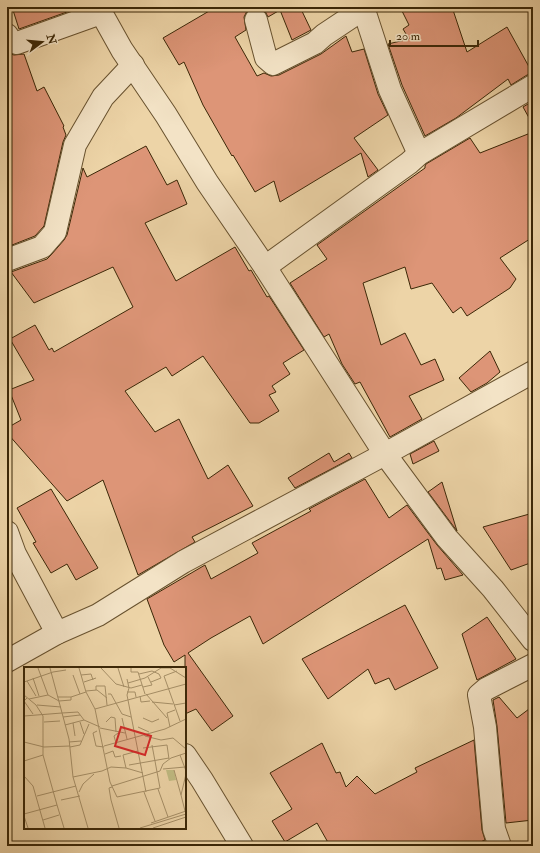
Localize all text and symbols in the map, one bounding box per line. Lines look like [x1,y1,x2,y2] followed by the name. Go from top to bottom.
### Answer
[22,22,62,62] north arrow
[390,22,478,48] scale bar
[396,29,421,44] text: 20 m
[43,32,59,47] text: N
[24,667,186,829] inset map

